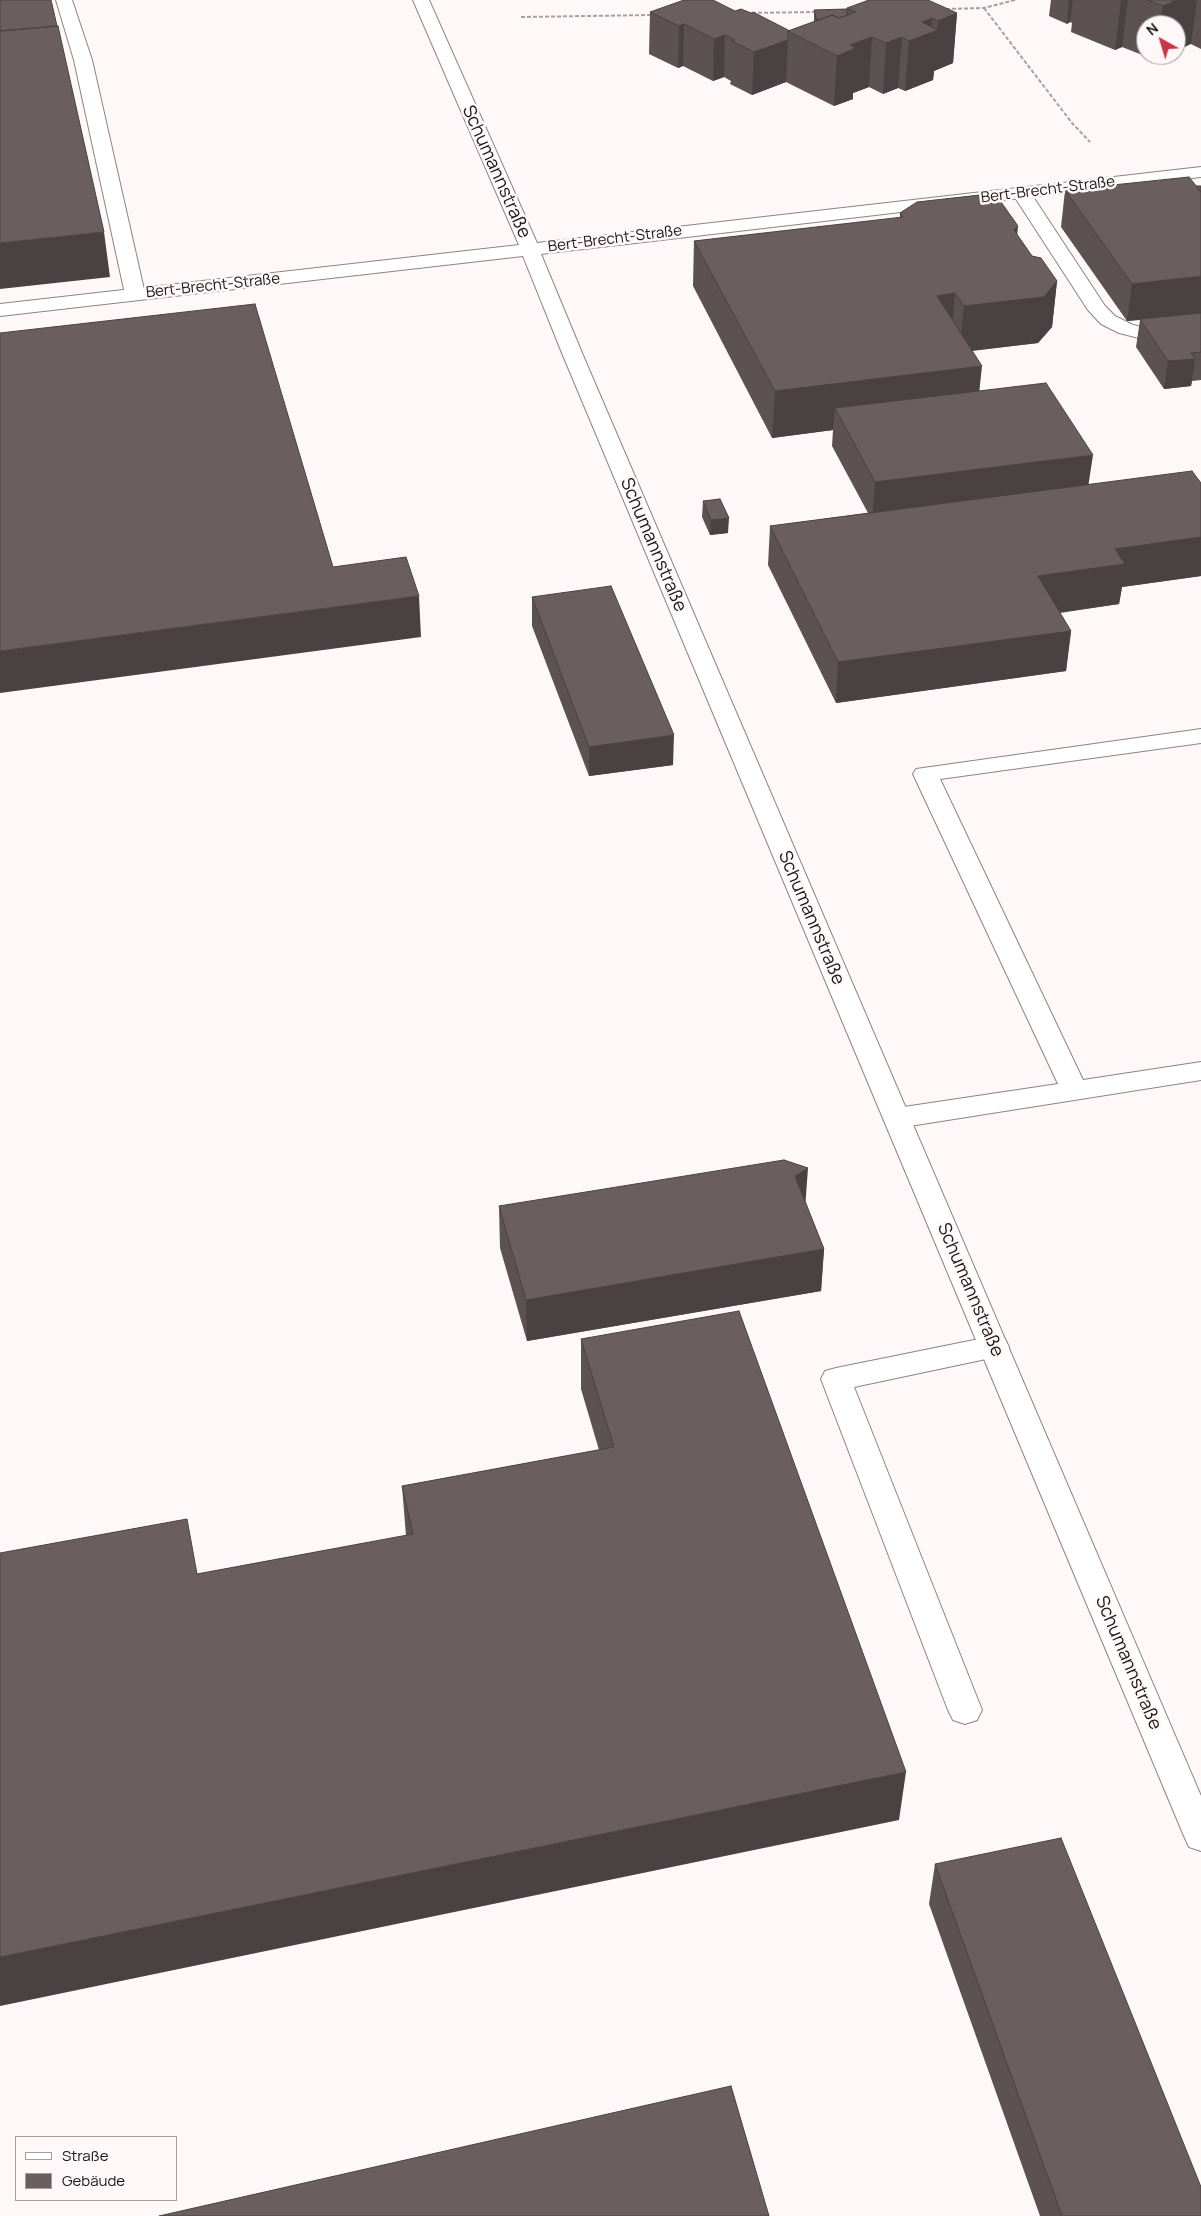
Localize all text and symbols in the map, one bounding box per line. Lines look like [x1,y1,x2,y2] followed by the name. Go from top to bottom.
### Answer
[1136,15,1186,65] north arrow
[1142,18,1162,39] text: N
[457,102,535,242] street label: Schumannstraße
[980,173,1116,207] street label: Bert-Brecht-Straße
[547,222,683,256] street label: Bert-Brecht-Straße
[145,270,281,302] street label: Bert-Brecht-Straße
[615,475,691,615] street label: Schumannstraße
[773,848,849,988] street label: Schumannstraße
[932,1220,1008,1360] street label: Schumannstraße
[1090,1593,1166,1733] street label: Schumannstraße
[15,2136,178,2201] legend
[62,2145,108,2166] text: Straße
[62,2170,125,2191] text: Gebäude

